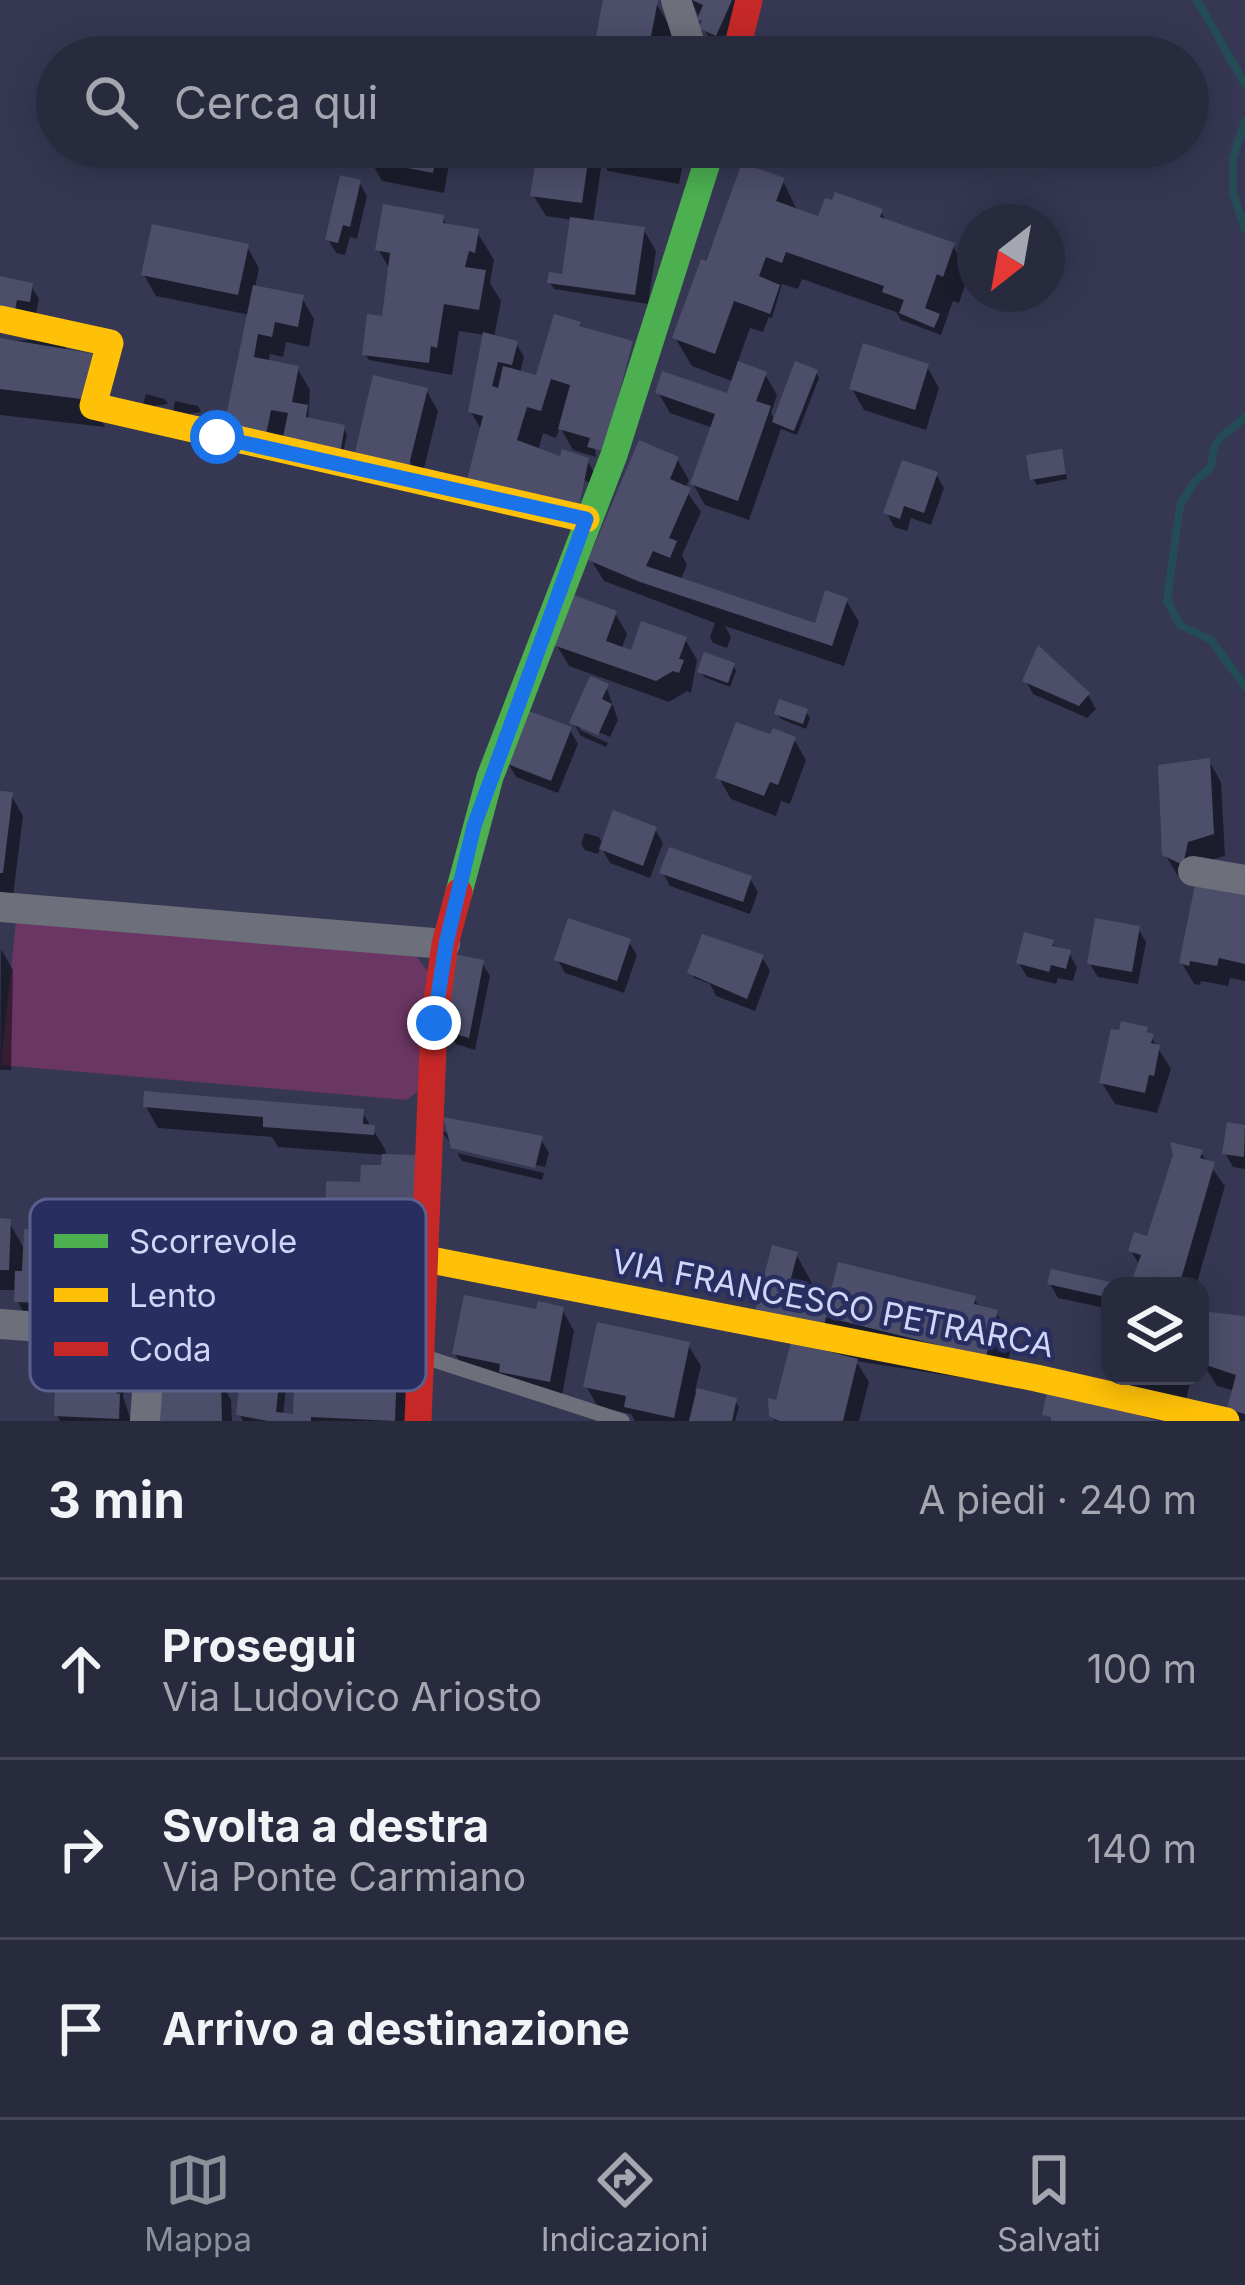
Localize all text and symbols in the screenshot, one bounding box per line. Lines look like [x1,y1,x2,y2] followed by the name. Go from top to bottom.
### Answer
[36,36,1209,168] search box
[78,69,144,135] icon: search
[174,75,378,130] text: Cerca qui
[957,204,1065,312] north arrow
[190,410,244,464] route start
[407,996,461,1050] route end
[30,1199,426,1391] legend
[129,1221,297,1261] text: Scorrevole
[609,1240,1057,1366] street label: VIA FRANCESCO PETRARCA
[129,1275,217,1315] text: Lento
[1101,1277,1209,1385] map controls
[1101,1277,1209,1385] button: layers
[129,1329,212,1369] text: Coda
[48,1469,185,1530] text: 3 min
[918,1476,1197,1523] text: A piedi · 240 m
[162,1618,357,1673] text: Prosegui
[48,1636,114,1702] icon: ahead
[1087,1645,1197,1692] text: 100 m
[162,1673,542,1720] text: Via Ludovico Ariosto
[162,1798,489,1853] text: Svolta a destra
[48,1816,114,1882] icon: right
[1086,1825,1197,1872] text: 140 m
[162,1853,526,1900] text: Via Ponte Carmiano
[48,1996,114,2062] icon: arrive
[162,2001,630,2056] text: Arrivo a destinazione
[144,2147,252,2259] tab: Mappa
[541,2147,708,2259] tab: Indicazioni
[997,2147,1101,2259] tab: Salvati

